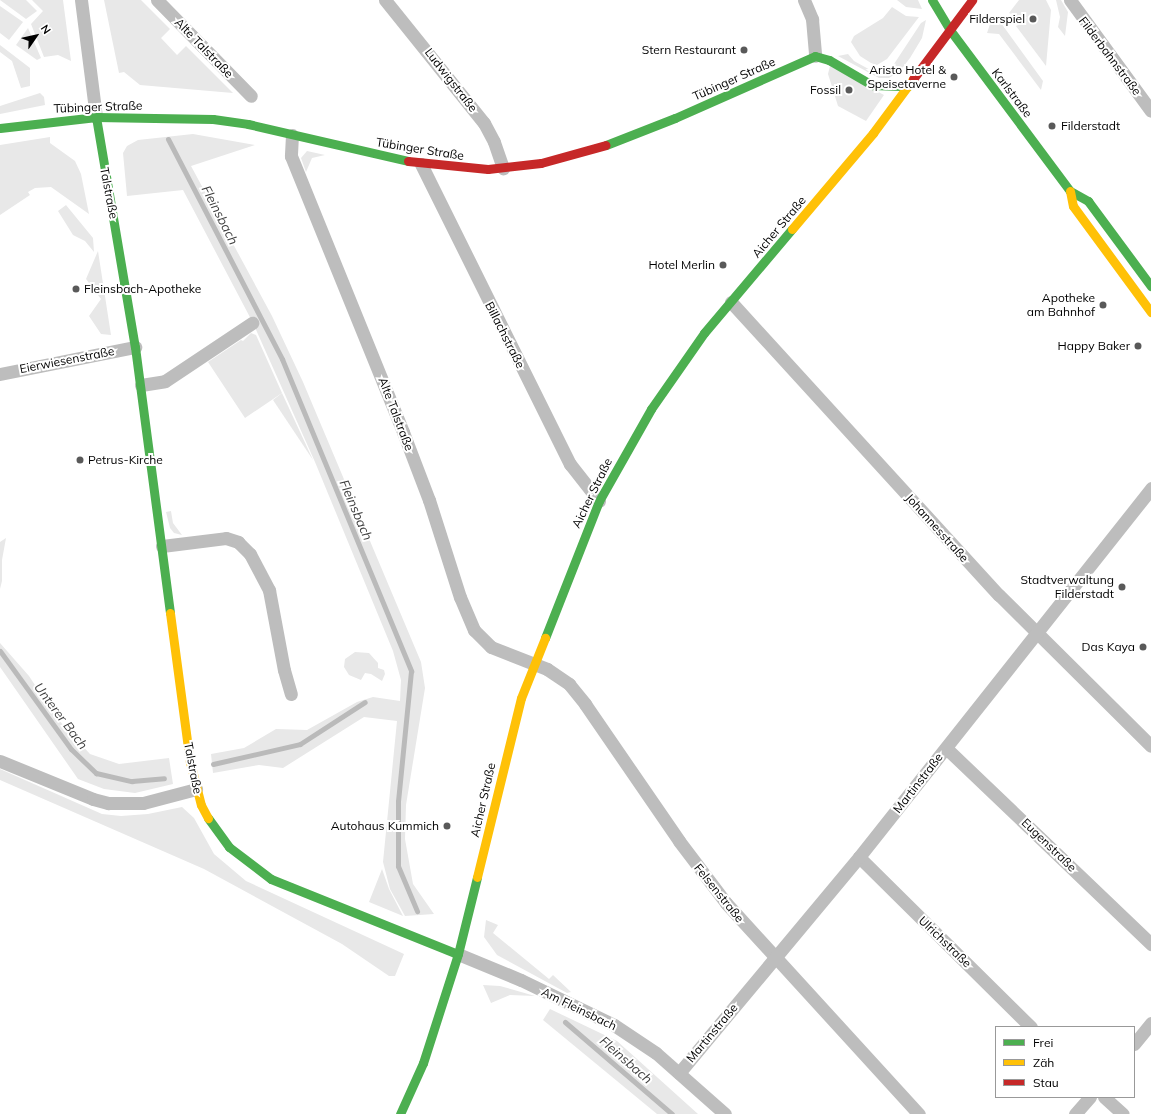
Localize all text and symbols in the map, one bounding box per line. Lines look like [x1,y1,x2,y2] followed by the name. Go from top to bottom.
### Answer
[969,12,1025,26] place label: Filderspiel
[1028,14,1038,24] marker: Filderspiel
[1076,14,1144,98] street label: Filderbahnstraße
[172,15,236,81] street label: Alte Talstraße
[16,16,56,56] north arrow
[38,22,54,37] text: N
[642,43,736,57] place label: Stern Restaurant
[422,45,480,115] street label: Ludwigstraße
[739,45,749,55] marker: Stern Restaurant
[690,54,778,104] street label: Tübinger Straße
[867,63,946,91] place label: Aristo Hotel & Speisetaverne
[989,66,1035,120] street label: Karlstraße
[949,72,959,82] marker: Aristo Hotel & Speisetaverne
[810,83,841,97] place label: Fossil
[844,85,854,95] marker: Fossil
[53,98,143,116] street label: Tübinger Straße
[1061,119,1120,133] place label: Filderstadt
[1046,120,1058,132] marker: Filderstadt
[375,135,465,163] street label: Tübinger Straße
[97,166,121,220] street label: Talstraße
[198,183,242,247] water label: Fleinsbach
[749,193,809,261] street label: Aicher Straße
[648,258,715,272] place label: Hotel Merlin
[718,260,728,270] marker: Hotel Merlin
[84,282,201,296] place label: Fleinsbach-Apotheke
[71,284,81,294] marker: Fleinsbach-Apotheke
[1027,291,1095,319] place label: Apotheke am Bahnhof
[482,299,528,371] street label: Billachstraße
[1098,300,1108,310] marker: Apotheke am Bahnhof
[1058,339,1130,353] place label: Happy Baker
[1133,341,1143,351] marker: Happy Baker
[18,344,116,376] street label: Eierwiesenstraße
[375,375,417,453] street label: Alte Talstraße
[88,453,163,467] place label: Petrus-Kirche
[75,455,85,465] marker: Petrus-Kirche
[569,456,615,530] street label: Aicher Straße
[336,477,376,543] water label: Fleinsbach
[902,491,972,565] street label: Johannesstraße
[1020,573,1114,601] place label: Stadtverwaltung Filderstadt
[1117,582,1127,592] marker: Stadtverwaltung Filderstadt
[1082,640,1135,654] place label: Das Kaya
[1138,642,1148,652] marker: Das Kaya
[31,680,91,752] water label: Unterer Bach
[181,741,205,795] street label: Talstraße
[890,750,946,816] street label: Martinstraße
[467,761,499,839] street label: Aicher Straße
[1019,815,1079,875] street label: Eugenstraße
[331,819,439,833] place label: Autohaus Kummich
[442,821,452,831] marker: Autohaus Kummich
[691,861,747,925] street label: Felsenstraße
[916,913,974,971] street label: Ulrichstraße
[539,985,619,1033] street label: Am Fleinsbach
[683,1001,741,1065] street label: Martinstraße
[995,1026,1135,1098] legend
[597,1033,655,1087] water label: Fleinsbach
[1033,1035,1053,1050] text: Frei
[1033,1055,1054,1070] text: Zäh
[1033,1075,1059,1090] text: Stau

